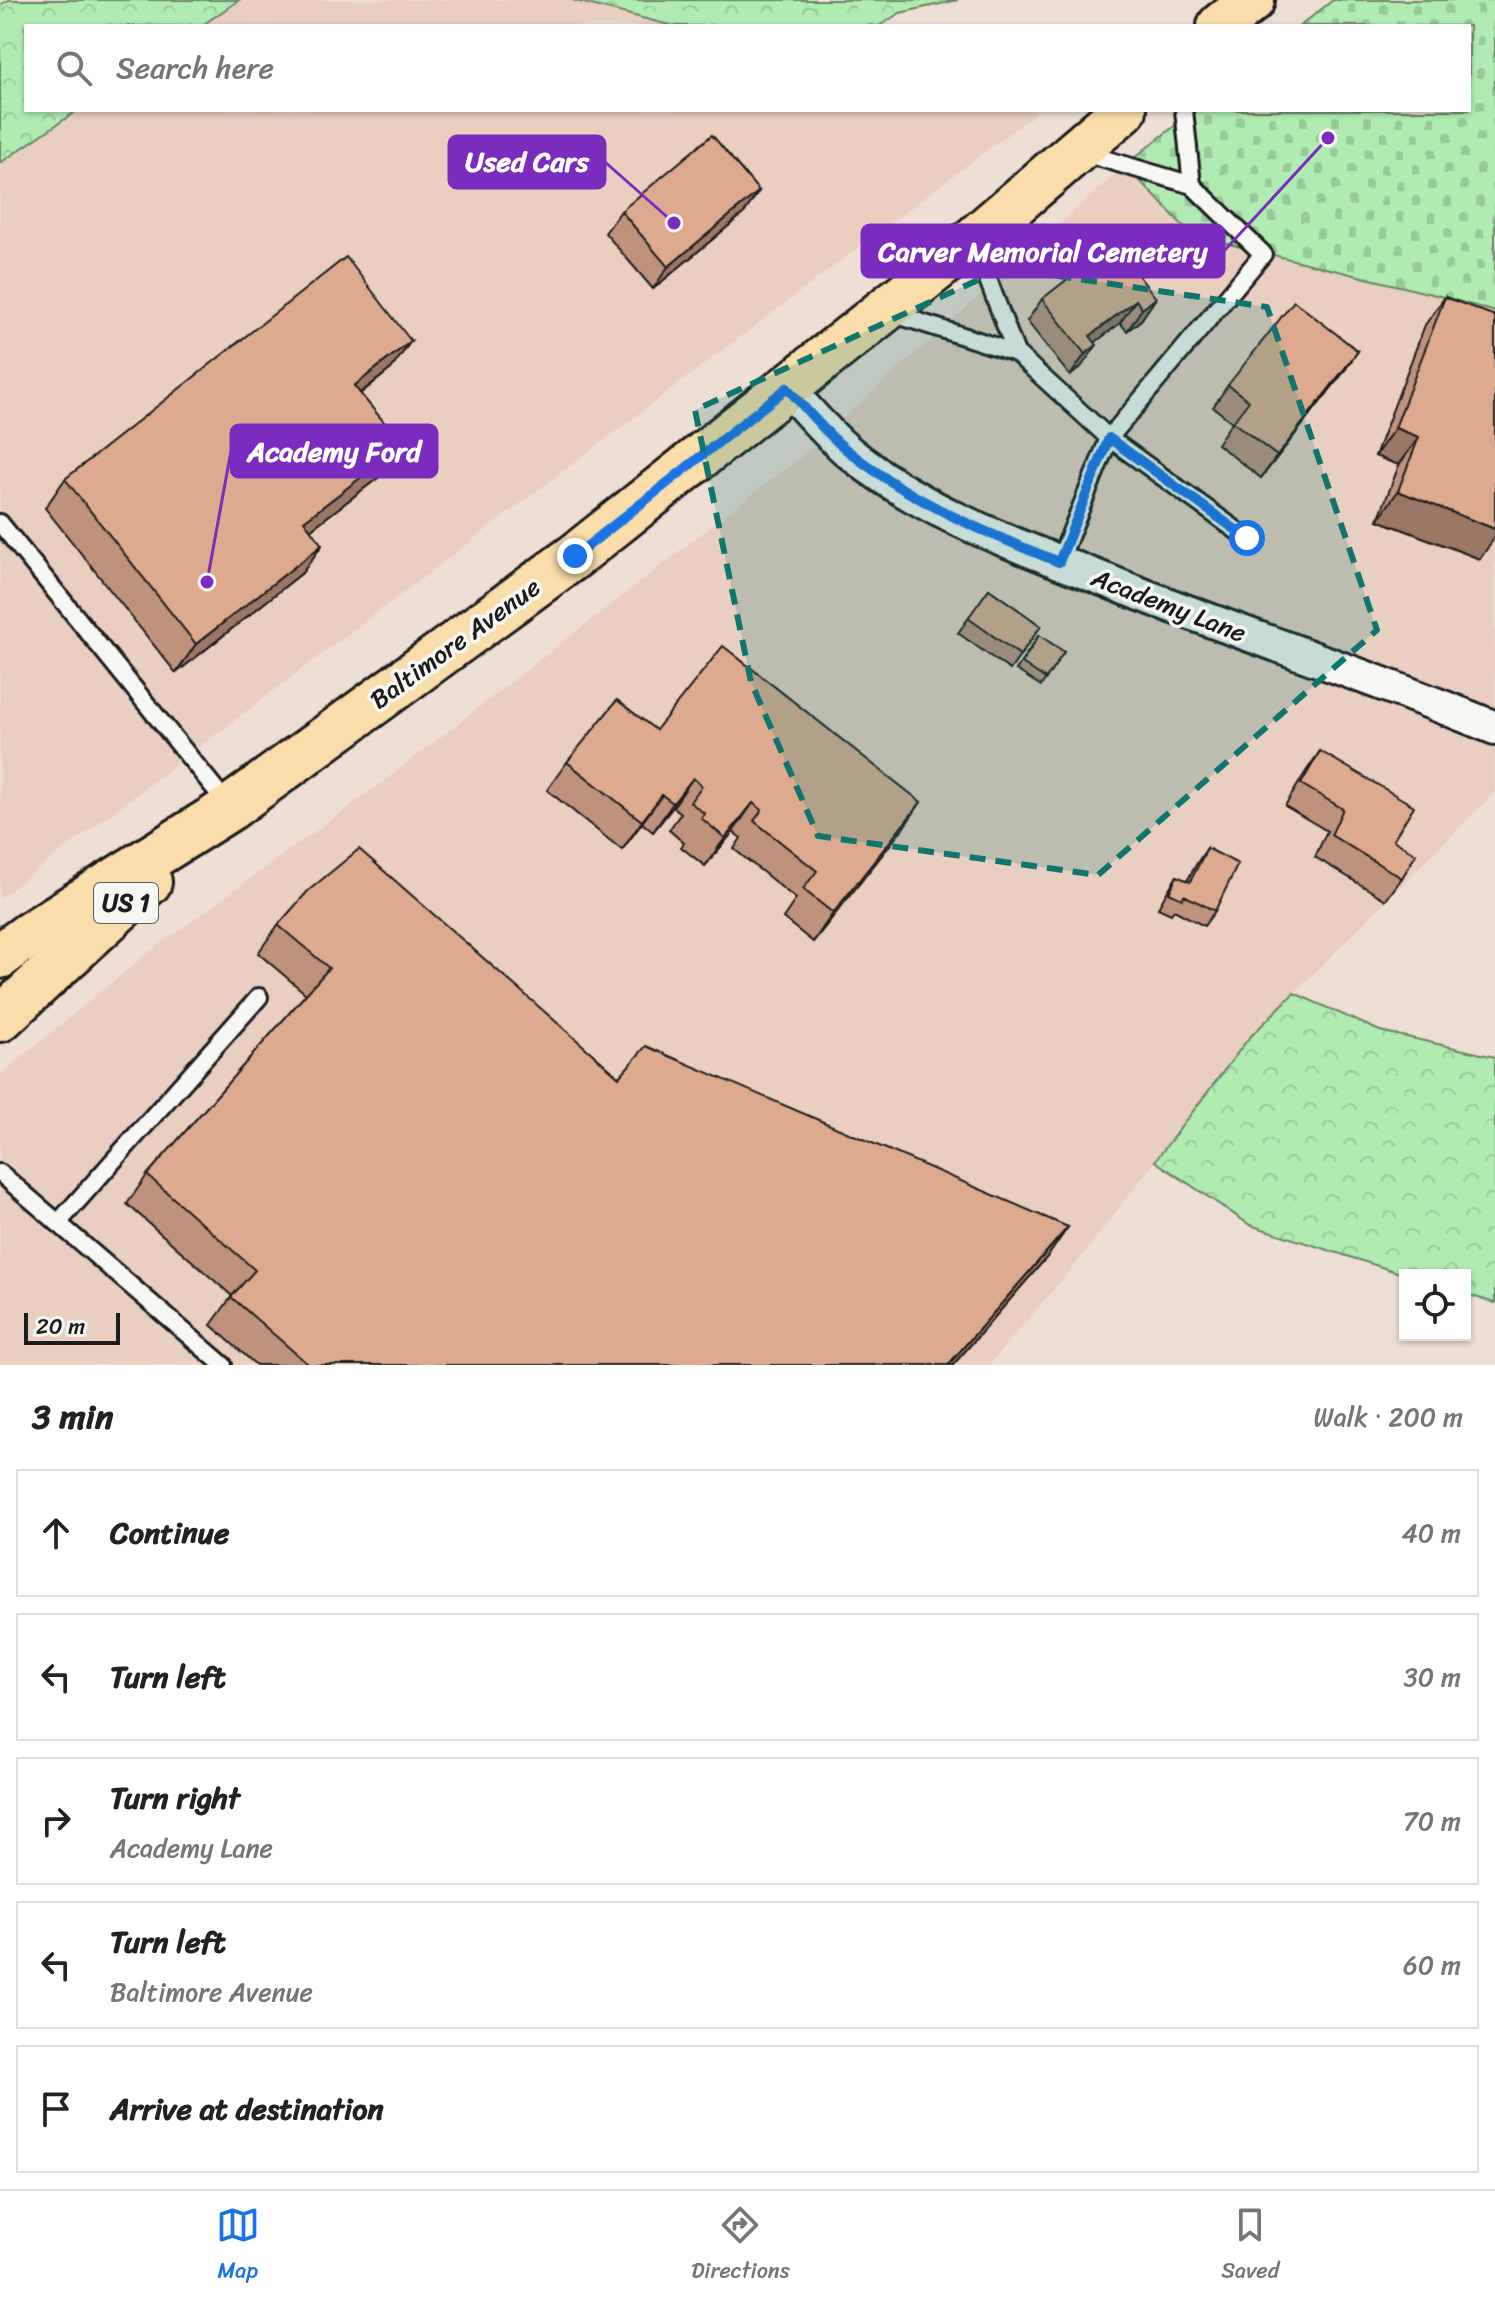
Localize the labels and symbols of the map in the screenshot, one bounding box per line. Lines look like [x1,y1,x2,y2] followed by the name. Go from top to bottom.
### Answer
[449,136,605,188] callout: Used Cars
[465,137,590,186] text: Used Cars
[862,225,1224,277] callout: Carver Memorial Cemetery
[877,227,1209,276] text: Carver Memorial Cemetery
[231,425,437,477] callout: Academy Ford
[246,427,423,476] text: Academy Ford
[1229,520,1265,556] route start
[557,538,593,574] route end
[1084,554,1253,656] street label: Academy Lane
[359,565,551,721] street label: Baltimore Avenue
[94,883,158,923] road number: US 1
[24,1309,120,1345] scale bar

